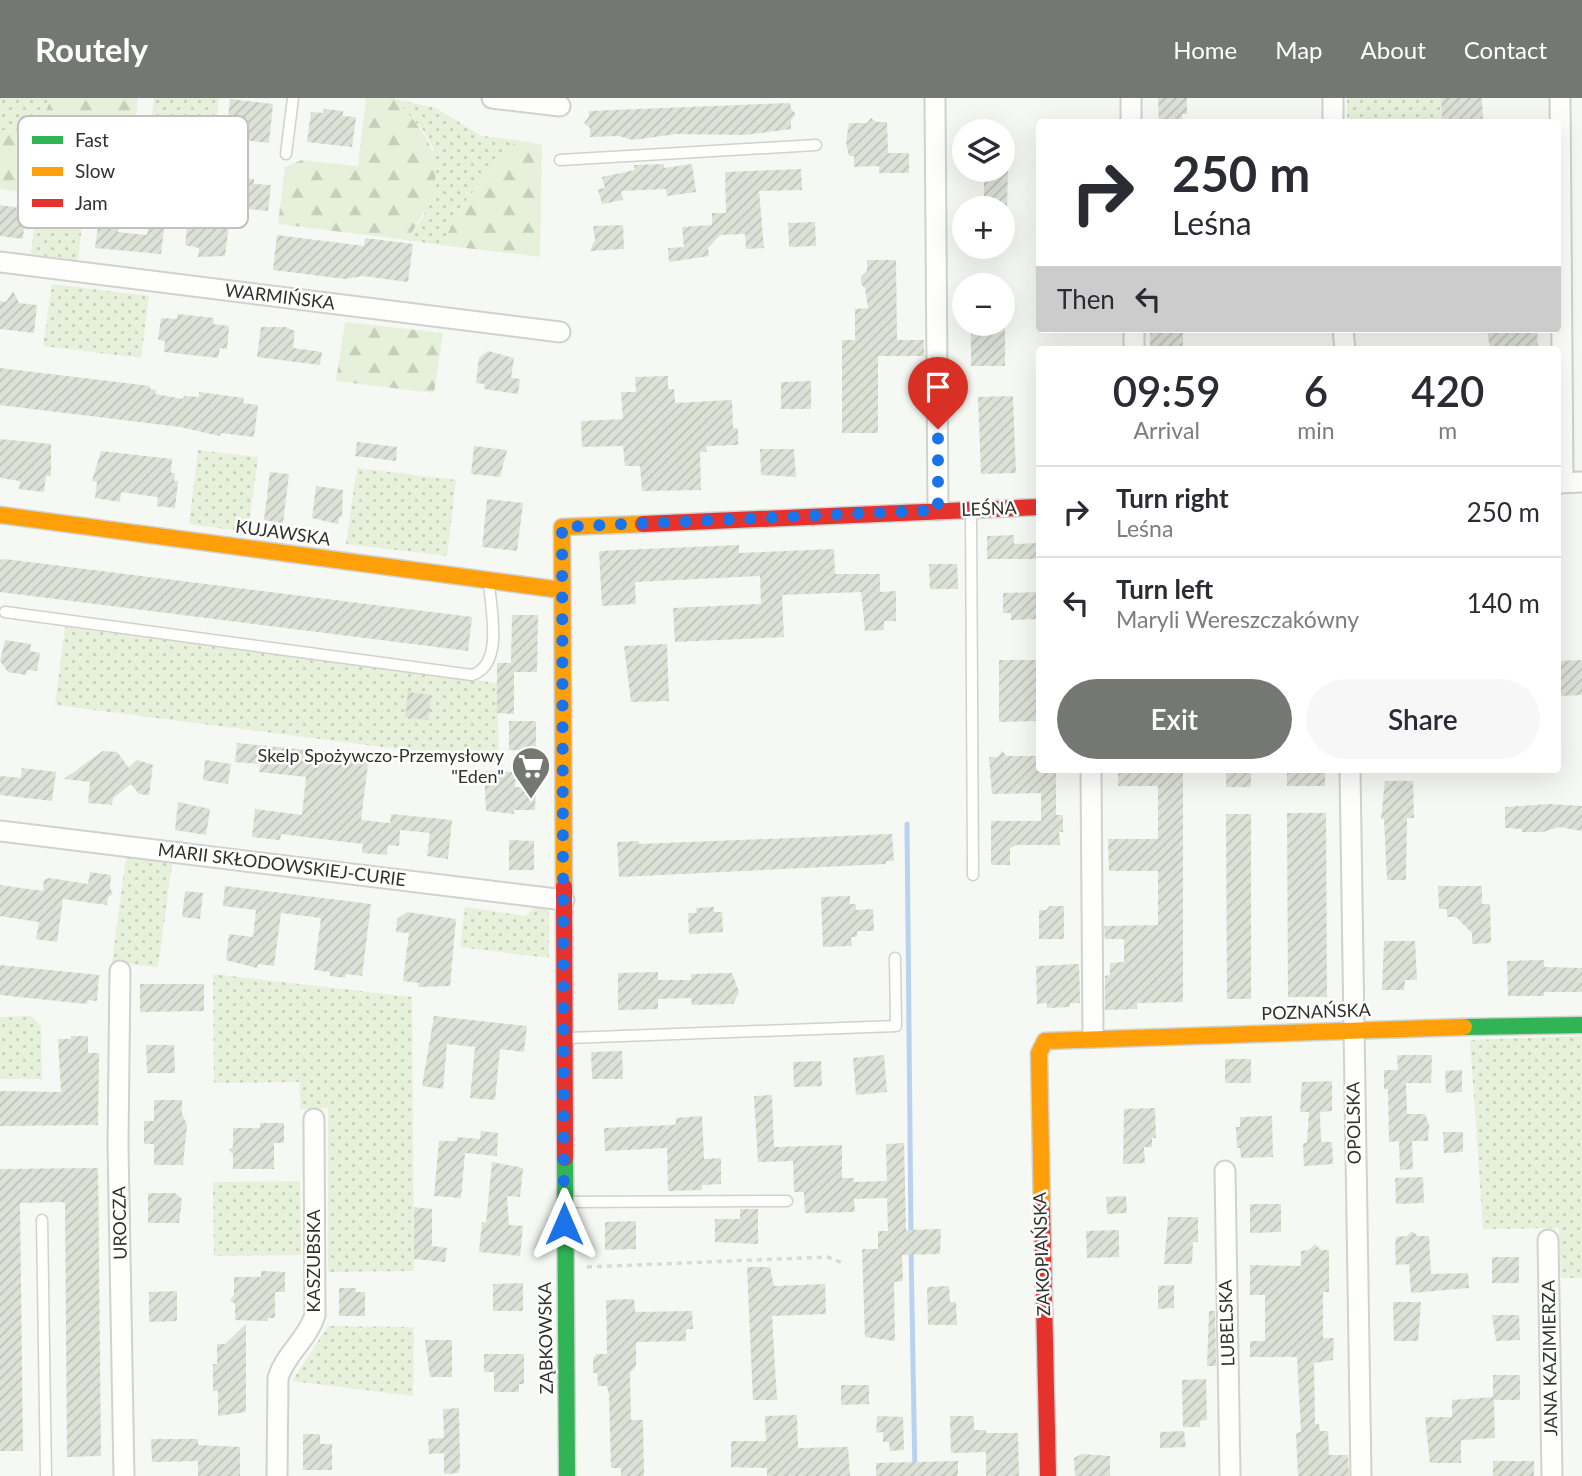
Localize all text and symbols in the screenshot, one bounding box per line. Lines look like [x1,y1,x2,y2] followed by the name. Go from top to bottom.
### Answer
[35,29,148,69] text: Routely
[1173,35,1237,64] text: Home
[1275,35,1323,64] text: Map
[1361,35,1426,64] text: About
[1464,35,1547,64] text: Contact
[18,116,248,228] legend
[952,119,1015,336] map controls
[952,119,1015,182] button: layers
[75,128,109,151] text: Fast
[1172,144,1310,202] text: 250 m
[1057,147,1148,238] icon: right
[75,159,115,182] text: Slow
[75,191,108,214] text: Jam
[952,196,1015,259] button: +
[1172,203,1252,242] text: Leśna
[952,273,1015,336] button: −
[224,278,337,314] street label: WARMIŃSKA
[1129,280,1167,318] icon: left
[1057,283,1115,315] text: Then
[908,357,968,429] pin
[1113,366,1221,416] text: 09:59
[1304,366,1328,416] text: 6
[1411,366,1484,416] text: 420
[919,368,957,406] icon: arrive
[1134,416,1200,444] text: Arrival
[1297,416,1335,444] text: min
[1438,416,1457,444] text: m
[1116,482,1229,514] text: Turn right
[1057,493,1095,531] icon: right
[961,496,1018,520] street label: LEŚNA
[1467,496,1540,528] text: 250 m
[234,514,333,550] street label: KUJAWSKA
[1116,514,1173,542] text: Leśna
[1116,573,1213,605] text: Turn left
[1057,584,1095,622] icon: left
[1467,587,1540,619] text: 140 m
[1116,605,1359,633] text: Maryli Wereszczakówny
[1057,679,1292,759] button: Exit
[1306,679,1540,759] button: Share
[258,744,505,787] place label: Skelp Spożywczo-Przemysłowy "Eden"
[510,745,552,800] supermarket icon: Skelp Spożywczo-Przemysłowy "Eden"
[157,838,407,890] street label: MARII SKŁODOWSKIEJ-CURIE
[1261,998,1372,1024] street label: POZNAŃSKA
[1341,1081,1365,1165] street label: OPOLSKA
[107,1185,131,1260] street label: UROCZA
[527,1187,601,1261] position arrow
[1028,1191,1054,1317] street label: ZAKOPIAŃSKA
[302,1208,324,1313] street label: KASZUBSKA
[1213,1278,1239,1367] street label: LUBELSKA
[1537,1279,1561,1436] street label: JANA KAZIMIERZA
[533,1281,557,1394] street label: ZĄBKOWSKA

